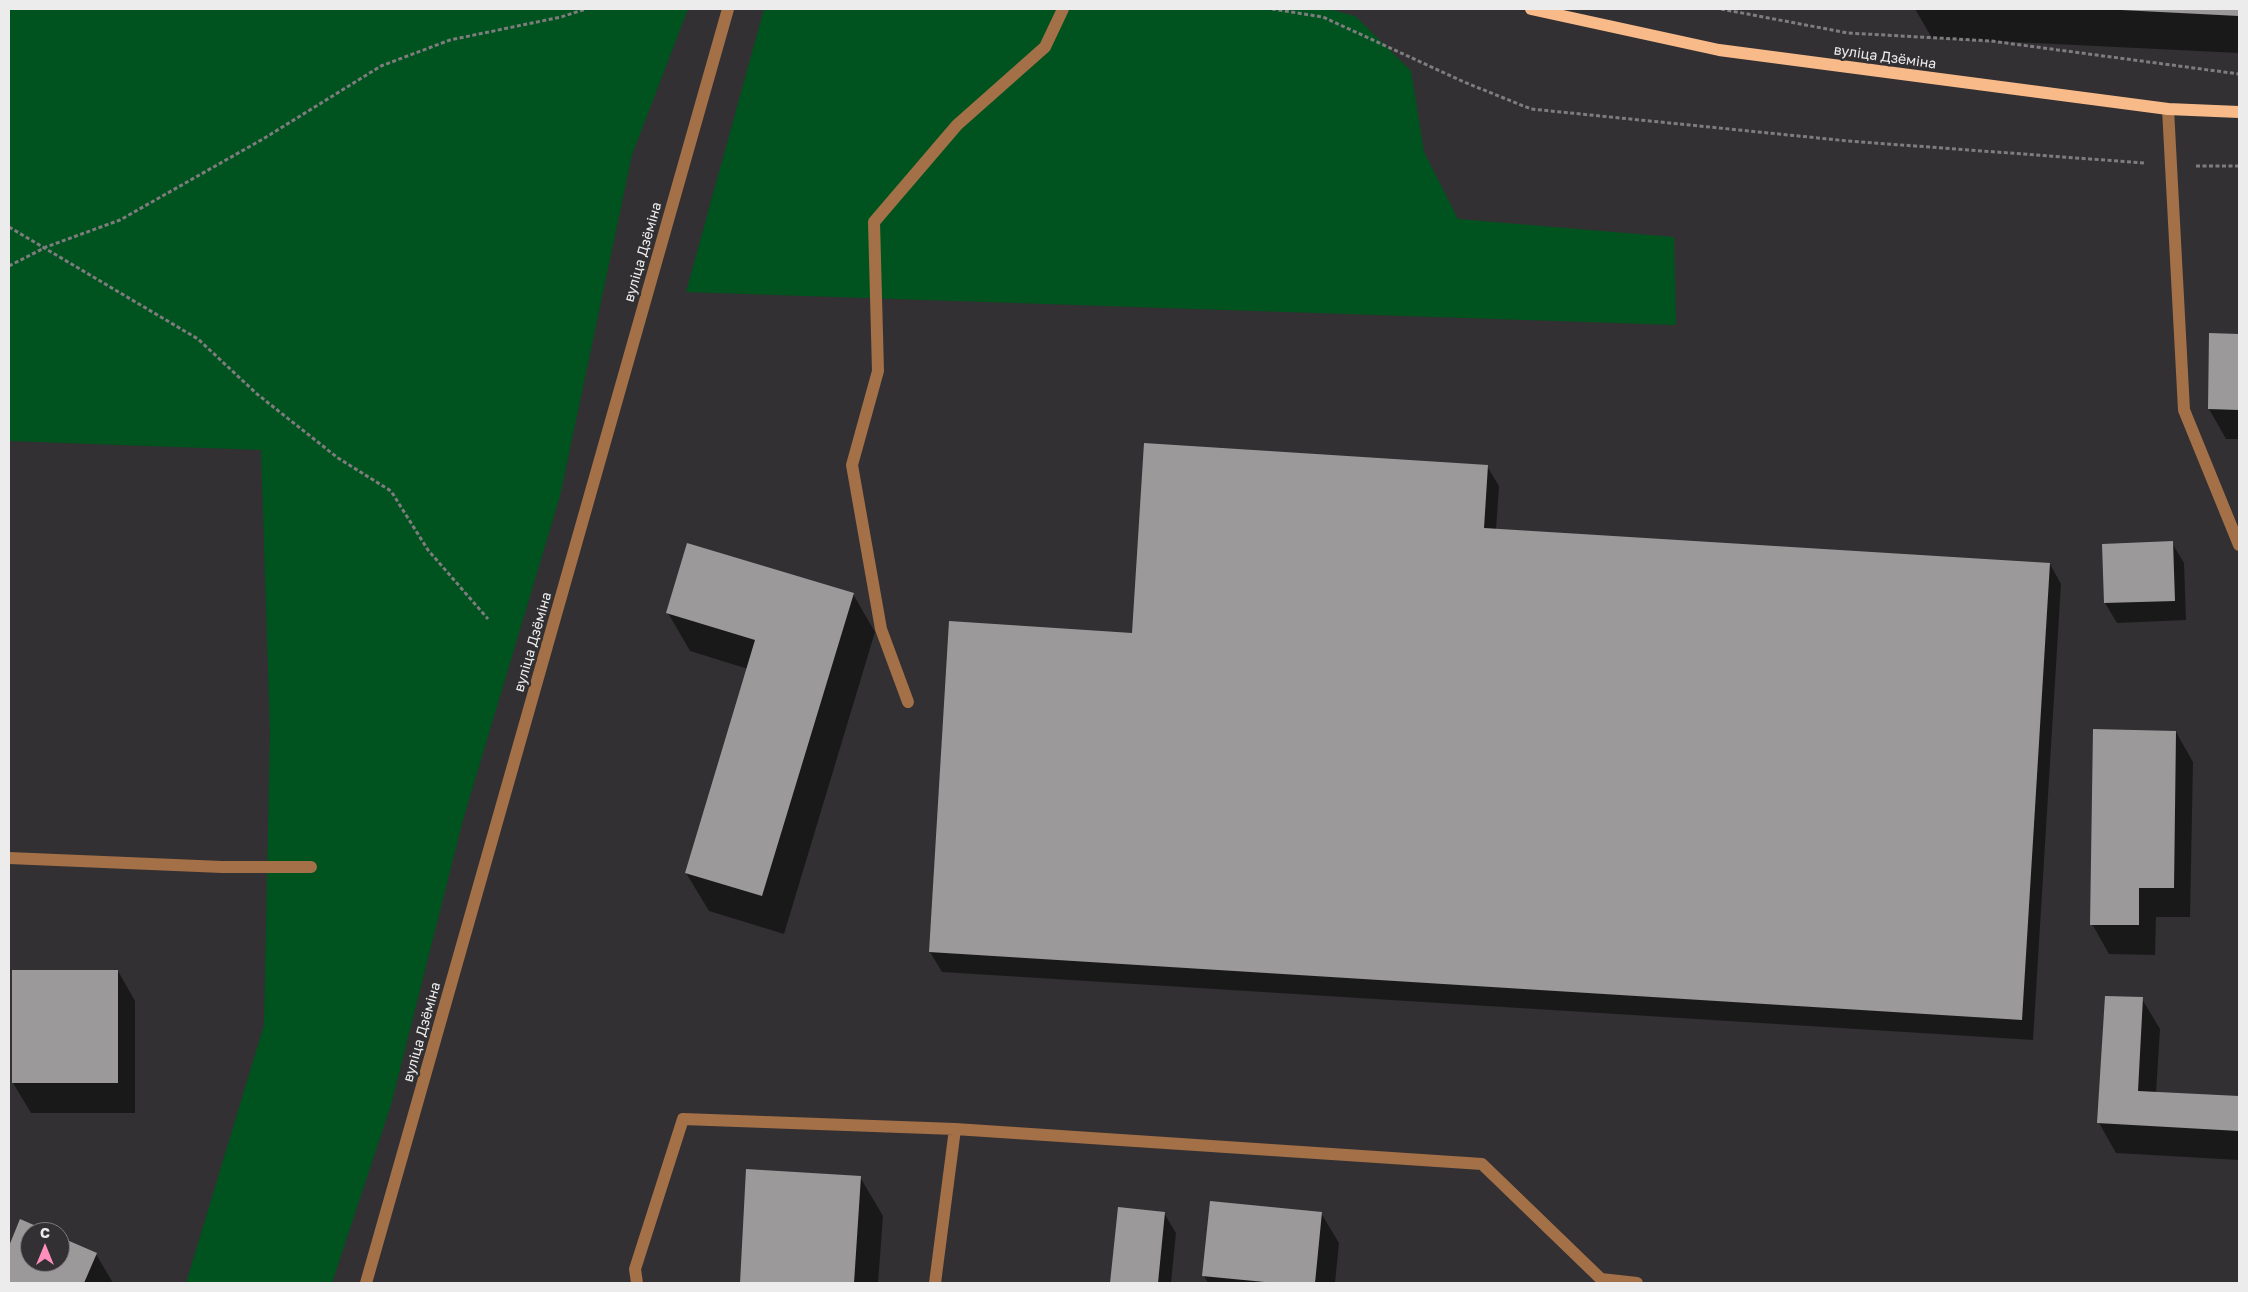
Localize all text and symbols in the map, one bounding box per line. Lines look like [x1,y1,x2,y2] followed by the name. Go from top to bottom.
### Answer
[1833,42,1937,72] street label: вуліца Дзёміна
[621,200,665,304] street label: вуліца Дзёміна
[511,590,555,694] street label: вуліца Дзёміна
[400,980,444,1084] street label: вуліца Дзёміна
[20,1222,70,1272] north arrow
[40,1224,50,1241] text: С

